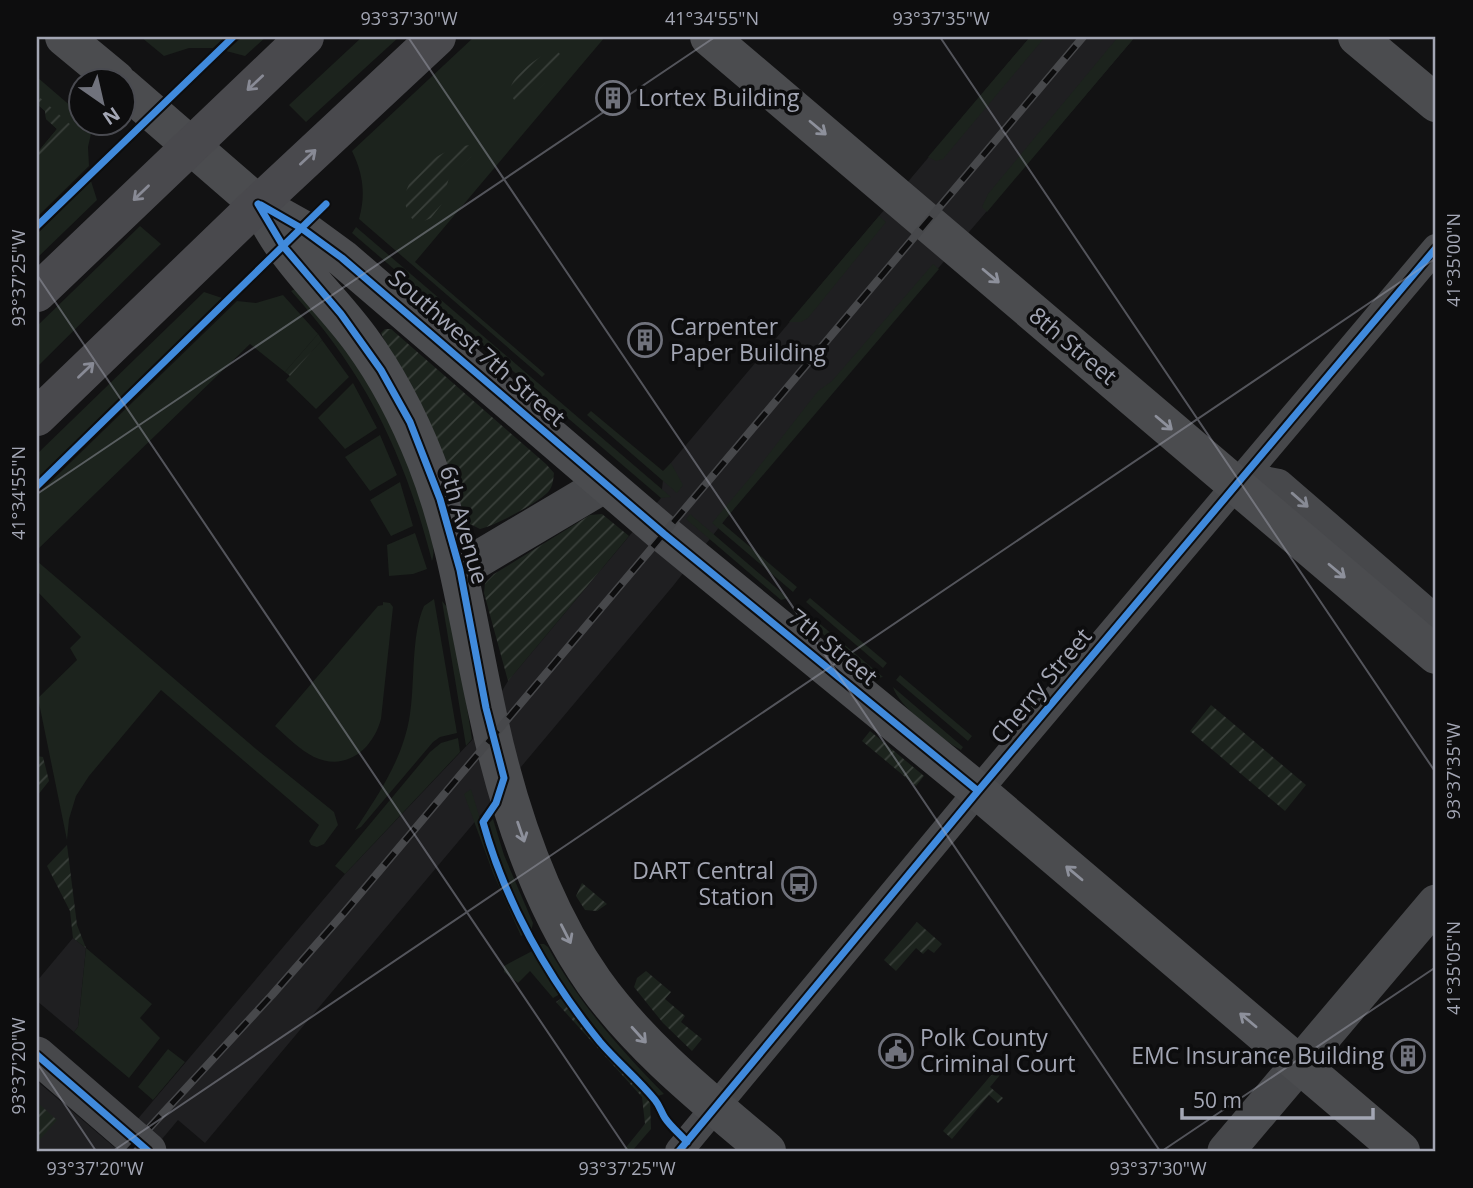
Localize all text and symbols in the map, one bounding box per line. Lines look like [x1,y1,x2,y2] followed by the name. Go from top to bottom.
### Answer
[360,6,458,30] text: 93°37'30"W
[665,6,759,30] text: 41°34'55"N
[892,6,990,30] text: 93°37'35"W
[66,66,136,136] north arrow
[247,75,264,92] one-way arrow
[594,79,632,117] building icon: Lortex Building
[638,81,800,113] place label: Lortex Building
[98,101,125,131] text: N
[808,120,826,136] one-way arrow
[299,149,316,166] one-way arrow
[133,184,150,201] one-way arrow
[1441,213,1465,307] text: 41°35'00"N
[6,229,30,327] text: 93°37'25"W
[382,262,573,433] street label: Southwest 7th Street
[982,268,1000,284] one-way arrow
[1023,299,1124,391] street label: 8th Street
[670,310,827,368] place label: Carpenter Paper Building
[626,321,664,359] building icon: Carpenter Paper Building
[77,361,94,378] one-way arrow
[1155,415,1173,431] one-way arrow
[6,446,30,540] text: 41°34'55"N
[433,462,497,588] street label: 6th Avenue
[1291,492,1309,508] one-way arrow
[1328,563,1346,579] one-way arrow
[782,601,885,692] street label: 7th Street
[982,621,1098,750] street label: Cherry Street
[1441,722,1465,820] text: 93°37'35"W
[516,820,528,842] one-way arrow
[632,854,774,912] place label: DART Central Station
[780,865,818,903] bus stop icon: DART Central Station
[1066,865,1084,881] one-way arrow
[1441,921,1465,1015] text: 41°35'05"N
[560,923,573,944] one-way arrow
[1239,1012,1257,1028] one-way arrow
[6,1017,30,1115] text: 93°37'20"W
[920,1021,1076,1079] place label: Polk County Criminal Court
[630,1026,647,1043] one-way arrow
[877,1032,915,1070] public building icon: Polk County Criminal Court
[1389,1037,1427,1075] building icon: EMC Insurance Building
[1131,1039,1385,1071] place label: EMC Insurance Building
[1182,1076,1373,1120] scale bar
[1193,1086,1242,1114] text: 50 m
[46,1156,144,1180] text: 93°37'20"W
[578,1156,676,1180] text: 93°37'25"W
[1109,1156,1207,1180] text: 93°37'30"W

